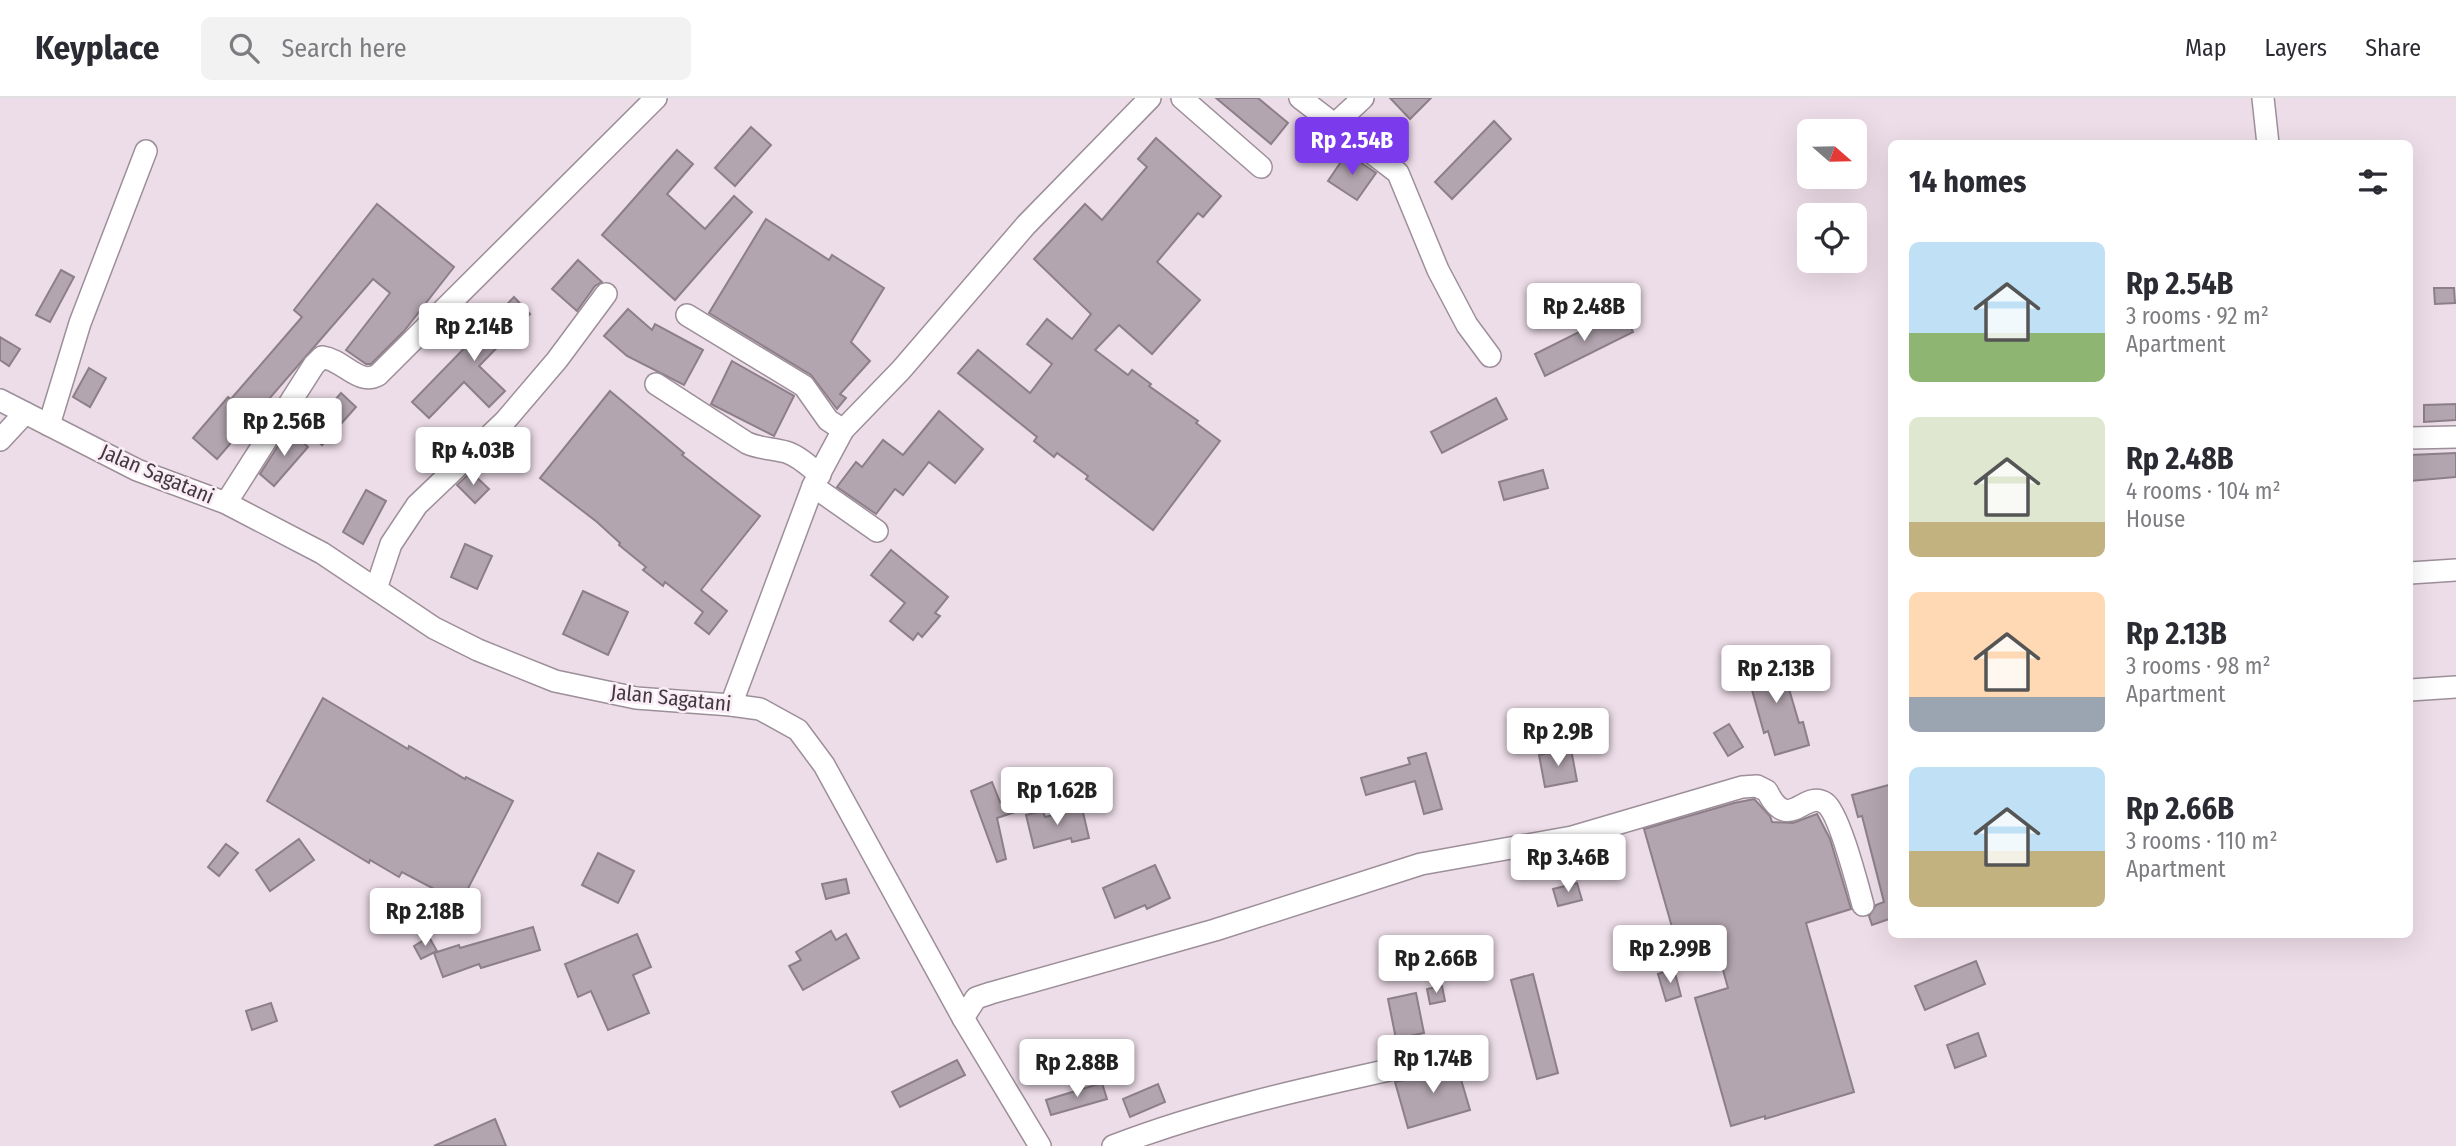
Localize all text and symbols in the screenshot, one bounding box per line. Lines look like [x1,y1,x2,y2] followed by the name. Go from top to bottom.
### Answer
[201,17,691,80] search box
[35,28,159,68] text: Keyplace
[225,29,263,67] icon: search
[281,33,407,64] text: Search here
[2185,34,2227,62] text: Map
[2265,34,2327,62] text: Layers
[2365,34,2421,62] text: Share
[1280,118,1424,177] pin: Rp 2.54B
[1797,119,1867,189] north arrow
[1797,119,1867,273] map controls
[1311,126,1393,154] text: Rp 2.54B
[2354,163,2392,201] icon: filters
[1909,164,2026,200] text: 14 homes
[1797,203,1867,273] button: locate
[2126,266,2233,302] text: Rp 2.54B
[1965,270,2049,354] icon: home
[1512,284,1656,343] pin: Rp 2.48B
[1543,292,1625,320] text: Rp 2.48B
[2126,302,2269,330] text: 3 rooms · 92 m²
[402,303,546,363] pin: Rp 2.14B
[435,312,513,340] text: Rp 2.14B
[2126,330,2226,358] text: Apartment
[212,398,356,458] pin: Rp 2.56B
[243,407,325,435] text: Rp 2.56B
[401,428,545,487] pin: Rp 4.03B
[431,436,515,464] text: Rp 4.03B
[96,438,218,510] street label: Jalan Sagatani
[2126,441,2234,477] text: Rp 2.48B
[1965,445,2049,529] icon: home
[2126,477,2281,505] text: 4 rooms · 104 m²
[2126,505,2185,533] text: House
[2126,616,2227,652] text: Rp 2.13B
[1965,620,2049,704] icon: home
[1704,646,1848,705] pin: Rp 2.13B
[2126,652,2271,680] text: 3 rooms · 98 m²
[1737,654,1815,682] text: Rp 2.13B
[609,679,733,717] street label: Jalan Sagatani
[2126,680,2226,708] text: Apartment
[1493,708,1623,768] pin: Rp 2.9B
[1523,717,1593,745] text: Rp 2.9B
[985,768,1129,827] pin: Rp 1.62B
[1017,776,1097,804] text: Rp 1.62B
[2126,791,2234,827] text: Rp 2.66B
[1965,795,2049,879] icon: home
[2126,827,2277,855] text: 3 rooms · 110 m²
[1496,834,1640,894] pin: Rp 3.46B
[1527,843,1609,871] text: Rp 3.46B
[2126,855,2226,883] text: Apartment
[353,888,497,948] pin: Rp 2.18B
[386,897,464,925] text: Rp 2.18B
[1598,926,1742,985] pin: Rp 2.99B
[1629,934,1711,962] text: Rp 2.99B
[1364,936,1508,995] pin: Rp 2.66B
[1395,944,1477,972] text: Rp 2.66B
[1361,1035,1505,1095] pin: Rp 1.74B
[1005,1040,1149,1099] pin: Rp 2.88B
[1394,1044,1472,1072] text: Rp 1.74B
[1035,1048,1119,1076] text: Rp 2.88B

